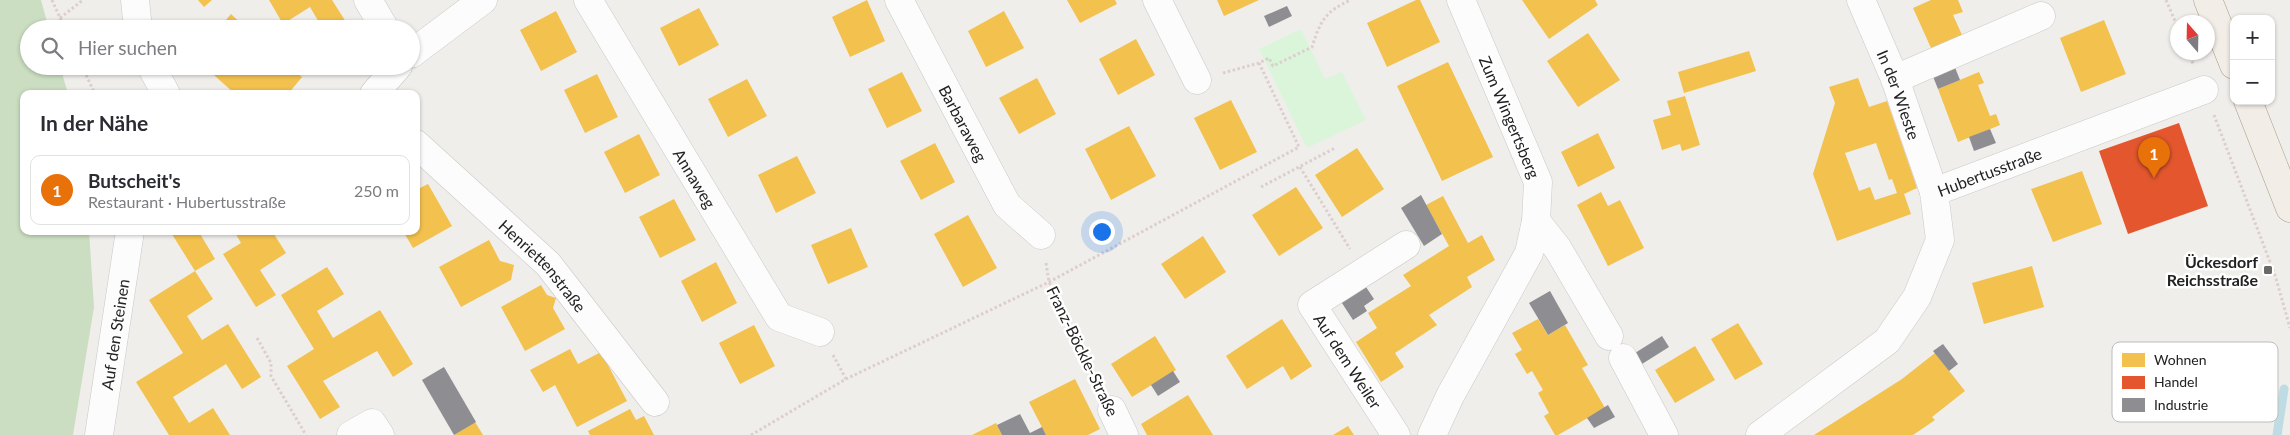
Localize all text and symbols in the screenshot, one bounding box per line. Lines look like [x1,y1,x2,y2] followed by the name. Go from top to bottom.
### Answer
[2170,15,2215,60] north arrow
[2230,15,2275,105] map controls
[2230,15,2275,60] button: +
[20,20,420,75] search box
[38,34,66,62] icon: search
[78,36,177,59] text: Hier suchen
[1874,47,1925,142] street label: In der Wieste
[1476,53,1544,181] street label: Zum Wingertsberg
[2230,60,2275,105] button: −
[936,81,992,164] street label: Barbaraweg
[40,110,148,135] text: In der Nähe
[2138,137,2170,178] pin: 1
[1934,143,2044,199] street label: Hubertusstraße
[670,145,720,211] street label: Annaweg
[88,169,181,192] text: Butscheit's
[52,181,62,200] text: 1
[354,181,399,200] text: 250 m
[88,192,286,211] text: Restaurant · Hubertusstraße
[496,215,591,315] street label: Henriettenstraße
[1089,219,1115,245] your location
[2167,252,2258,289] place label: Ückesdorf Reichsstraße
[2262,264,2274,276] marker: Ückesdorf Reichsstraße
[97,277,132,391] street label: Auf den Steinen
[1043,283,1123,419] street label: Franz-Böckle-Straße
[1310,310,1386,412] street label: Auf dem Weiler
[2112,342,2278,422] legend
[2154,351,2206,368] text: Wohnen
[2154,373,2198,390] text: Handel
[2154,396,2208,413] text: Industrie

